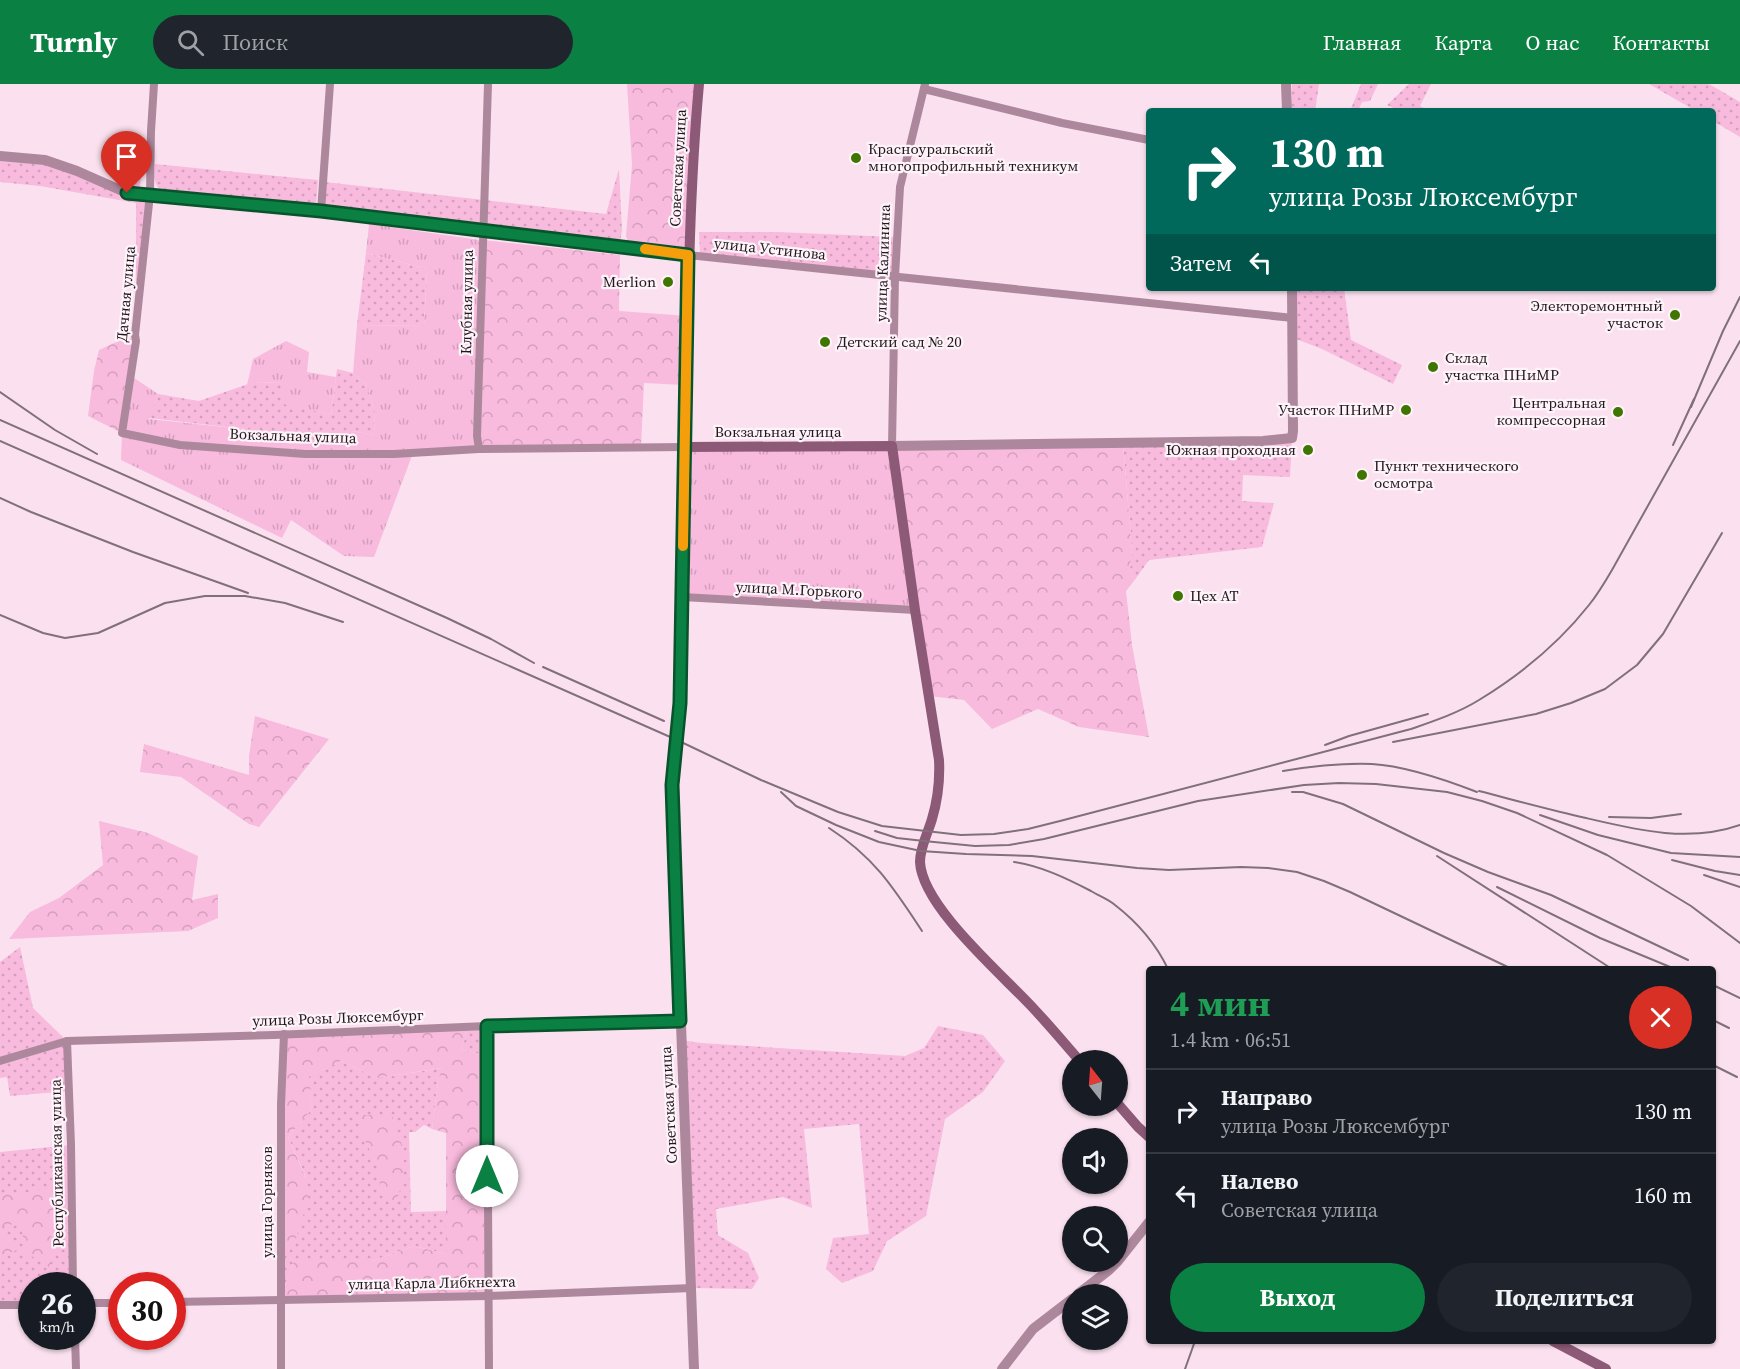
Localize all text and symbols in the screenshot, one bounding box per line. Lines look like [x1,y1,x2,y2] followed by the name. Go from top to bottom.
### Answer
[153,15,573,69] search box
[30,23,117,61] text: Turnly
[174,26,207,59] icon: search
[222,27,288,57] text: Поиск
[1323,28,1401,57] text: Главная
[1434,28,1492,57] text: Карта
[1525,28,1579,57] text: О нас
[1612,28,1710,57] text: Контакты
[664,108,691,227] street label: Советская улица
[1269,123,1384,181] text: 130 m
[101,131,152,193] pin
[1170,132,1248,210] icon: right
[868,138,1078,176] place label: Красноуральский многопрофильный техникум
[110,140,143,173] icon: arrive
[849,151,863,165] marker: Красноуральский многопрофильный техникум
[1269,178,1577,215] text: улица Розы Люксембург
[870,203,895,322] street label: улица Калинина
[713,232,827,265] street label: улица Устинова
[111,245,140,343] street label: Дачная улица
[1244,246,1277,279] icon: left
[1170,248,1232,278] text: Затем
[455,249,478,355] street label: Клубная улица
[603,271,656,292] place label: Merlion
[661,275,675,289] marker: Merlion
[1531,295,1664,333] place label: Электоремонтный участок
[1668,308,1682,322] marker: Электоремонтный участок
[837,331,962,352] place label: Детский сад № 20
[818,335,832,349] marker: Детский сад № 20
[1445,347,1559,385] place label: Склад участка ПНиМР
[1426,360,1440,374] marker: Склад участка ПНиМР
[1496,392,1606,430] place label: Центральная компрессорная
[1278,399,1394,420] place label: Участок ПНиМР
[1399,403,1413,417] marker: Участок ПНиМР
[1611,405,1625,419] marker: Центральная компрессорная
[714,421,842,442] street label: Вокзальная улица
[229,423,357,448] street label: Вокзальная улица
[1166,439,1296,460] place label: Южная проходная
[1301,443,1315,457] marker: Южная проходная
[1374,455,1519,493] place label: Пункт технического осмотра
[1355,468,1369,482] marker: Пункт технического осмотра
[735,576,863,603] street label: улица М.Горького
[1190,585,1239,606] place label: Цех АТ
[1171,589,1185,603] marker: Цех АТ
[1170,979,1271,1028] text: 4 мин
[1629,986,1692,1049] button: close
[252,1004,424,1031] street label: улица Розы Люксембург
[1170,1026,1291,1054] text: 1.4 km · 06:51
[655,1045,682,1164] street label: Советская улица
[1062,1050,1128,1116] north arrow
[1062,1050,1128,1350] map controls
[45,1078,68,1247] street label: Республиканская улица
[1221,1082,1312,1112] text: Направо
[1170,1095,1203,1128] icon: right
[1634,1096,1692,1126] text: 130 m
[1221,1112,1449,1140] text: улица Розы Люксембург
[1062,1128,1128,1194] button: sound
[455,1144,519,1208] position arrow
[256,1146,277,1258] street label: улица Горняков
[1221,1166,1298,1196] text: Налево
[1170,1179,1203,1212] icon: left
[1634,1180,1692,1210] text: 160 m
[1221,1196,1378,1224] text: Советская улица
[1062,1206,1128,1272] button: search
[1170,1263,1425,1332] button: Выход
[1437,1263,1692,1332] button: Поделиться
[348,1271,516,1294] street label: улица Карла Либкнехта
[108,1272,186,1350] speed limit sign: 30
[41,1283,73,1324] text: 26
[1062,1284,1128,1350] button: layers
[39,1316,75,1337] text: km/h

